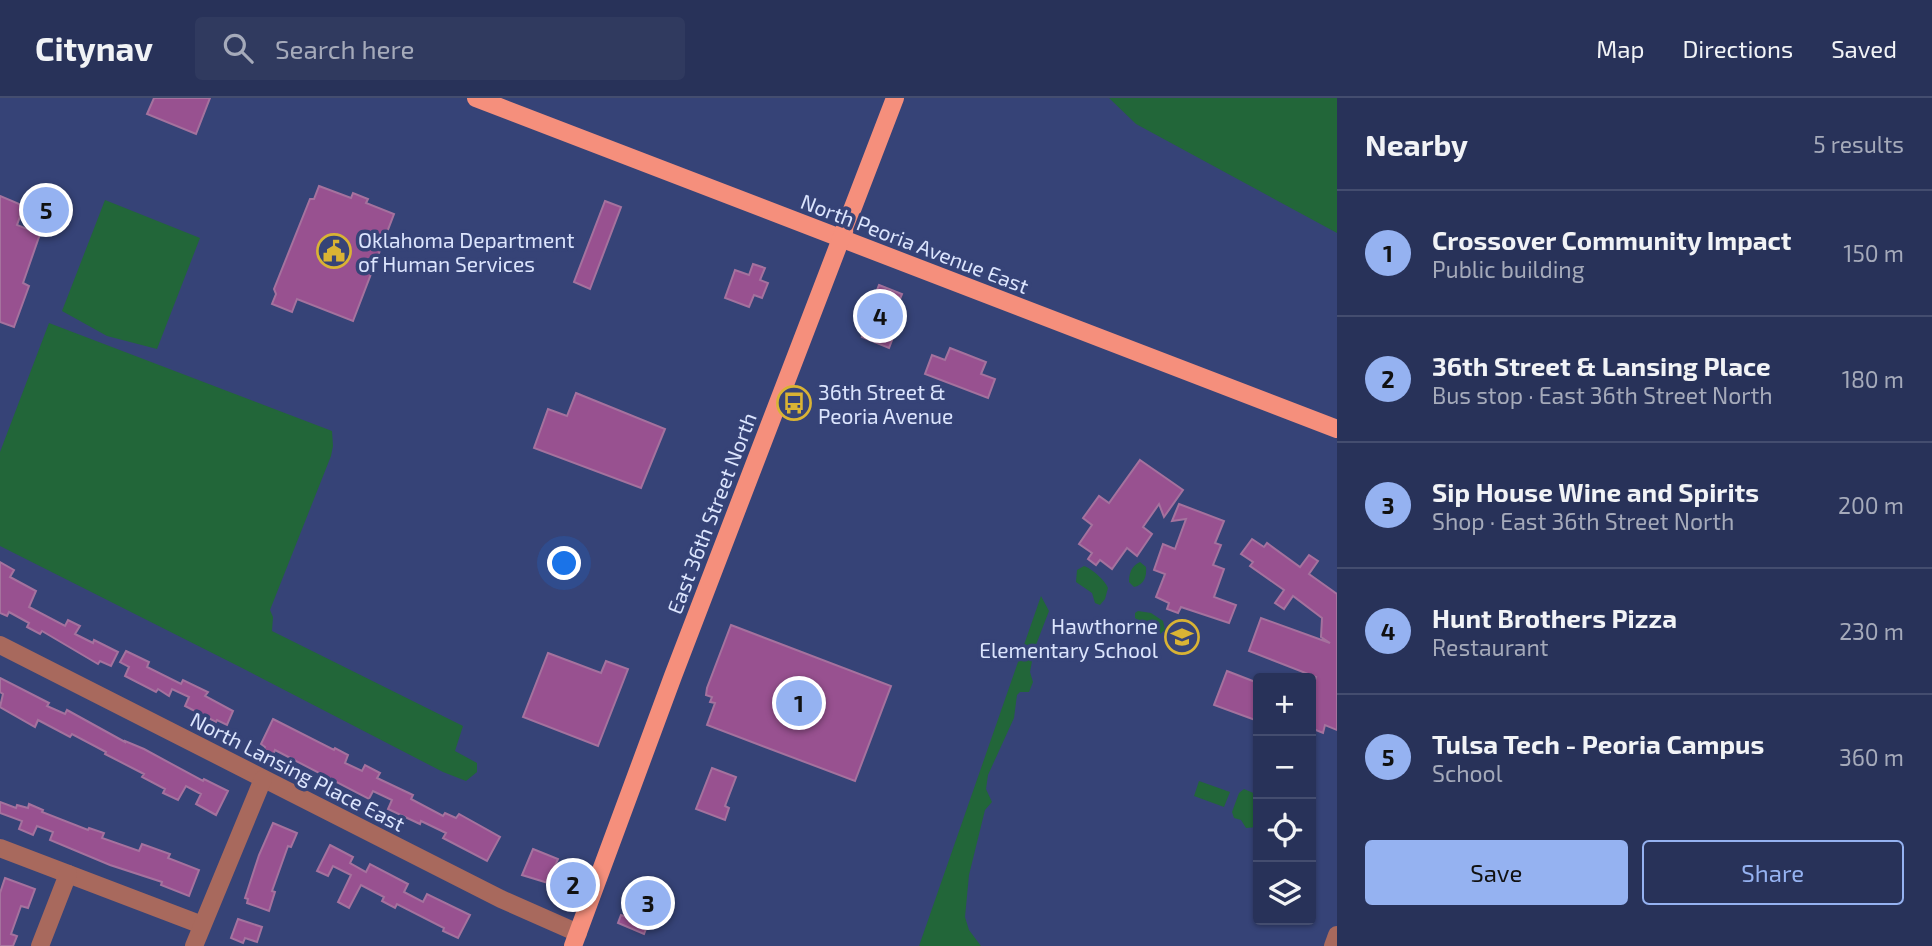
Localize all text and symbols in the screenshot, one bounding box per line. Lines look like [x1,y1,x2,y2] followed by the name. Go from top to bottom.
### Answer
[195,17,685,80] search box
[35,28,153,68] text: Citynav
[219,29,257,67] icon: search
[275,33,415,64] text: Search here
[1596,34,1644,63] text: Map
[1682,34,1793,63] text: Directions
[1831,34,1897,63] text: Saved
[1365,126,1468,162] text: Nearby
[1813,130,1904,158] text: 5 results
[23,184,69,236] pin: 5
[798,188,1032,298] street label: North Peoria Avenue East
[1432,224,1791,255] text: Crossover Community Impact
[358,227,574,276] place label: Oklahoma Department of Human Services
[315,232,353,270] public building icon: Oklahoma Department of Human Services
[1383,239,1393,267] text: 1
[1843,239,1904,267] text: 150 m
[1432,255,1585,283] text: Public building
[857,290,903,342] pin: 4
[1432,350,1771,381] text: 36th Street & Lansing Place
[1381,365,1395,393] text: 2
[1842,365,1904,393] text: 180 m
[818,379,953,428] place label: 36th Street & Peoria Avenue
[1432,381,1773,409] text: Bus stop · East 36th Street North
[775,384,813,422] bus stop icon: 36th Street & Peoria Avenue
[661,409,761,617] street label: East 36th Street North
[1432,476,1759,507] text: Sip House Wine and Spirits
[1381,491,1395,519] text: 3
[1838,491,1904,519] text: 200 m
[1432,507,1734,535] text: Shop · East 36th Street North
[547,546,581,580] your location
[1432,602,1677,633] text: Hunt Brothers Pizza
[979,613,1159,662] place label: Hawthorne Elementary School
[1381,617,1395,645] text: 4
[1839,617,1904,645] text: 230 m
[1163,618,1201,656] school or university icon: Hawthorne Elementary School
[1432,633,1549,661] text: Restaurant
[1253,673,1316,925] map controls
[1253,673,1316,736] button: +
[776,677,822,729] pin: 1
[187,706,409,836] street label: North Lansing Place East
[1432,728,1764,759] text: Tulsa Tech - Peoria Campus
[1253,736,1316,799] button: −
[1382,743,1394,771] text: 5
[1839,743,1904,771] text: 360 m
[1432,759,1502,787] text: School
[1253,799,1316,862] button: locate
[1365,840,1628,905] button: Save
[1642,840,1904,905] button: Share
[550,859,596,911] pin: 2
[1253,862,1316,925] button: layers
[625,877,671,929] pin: 3

